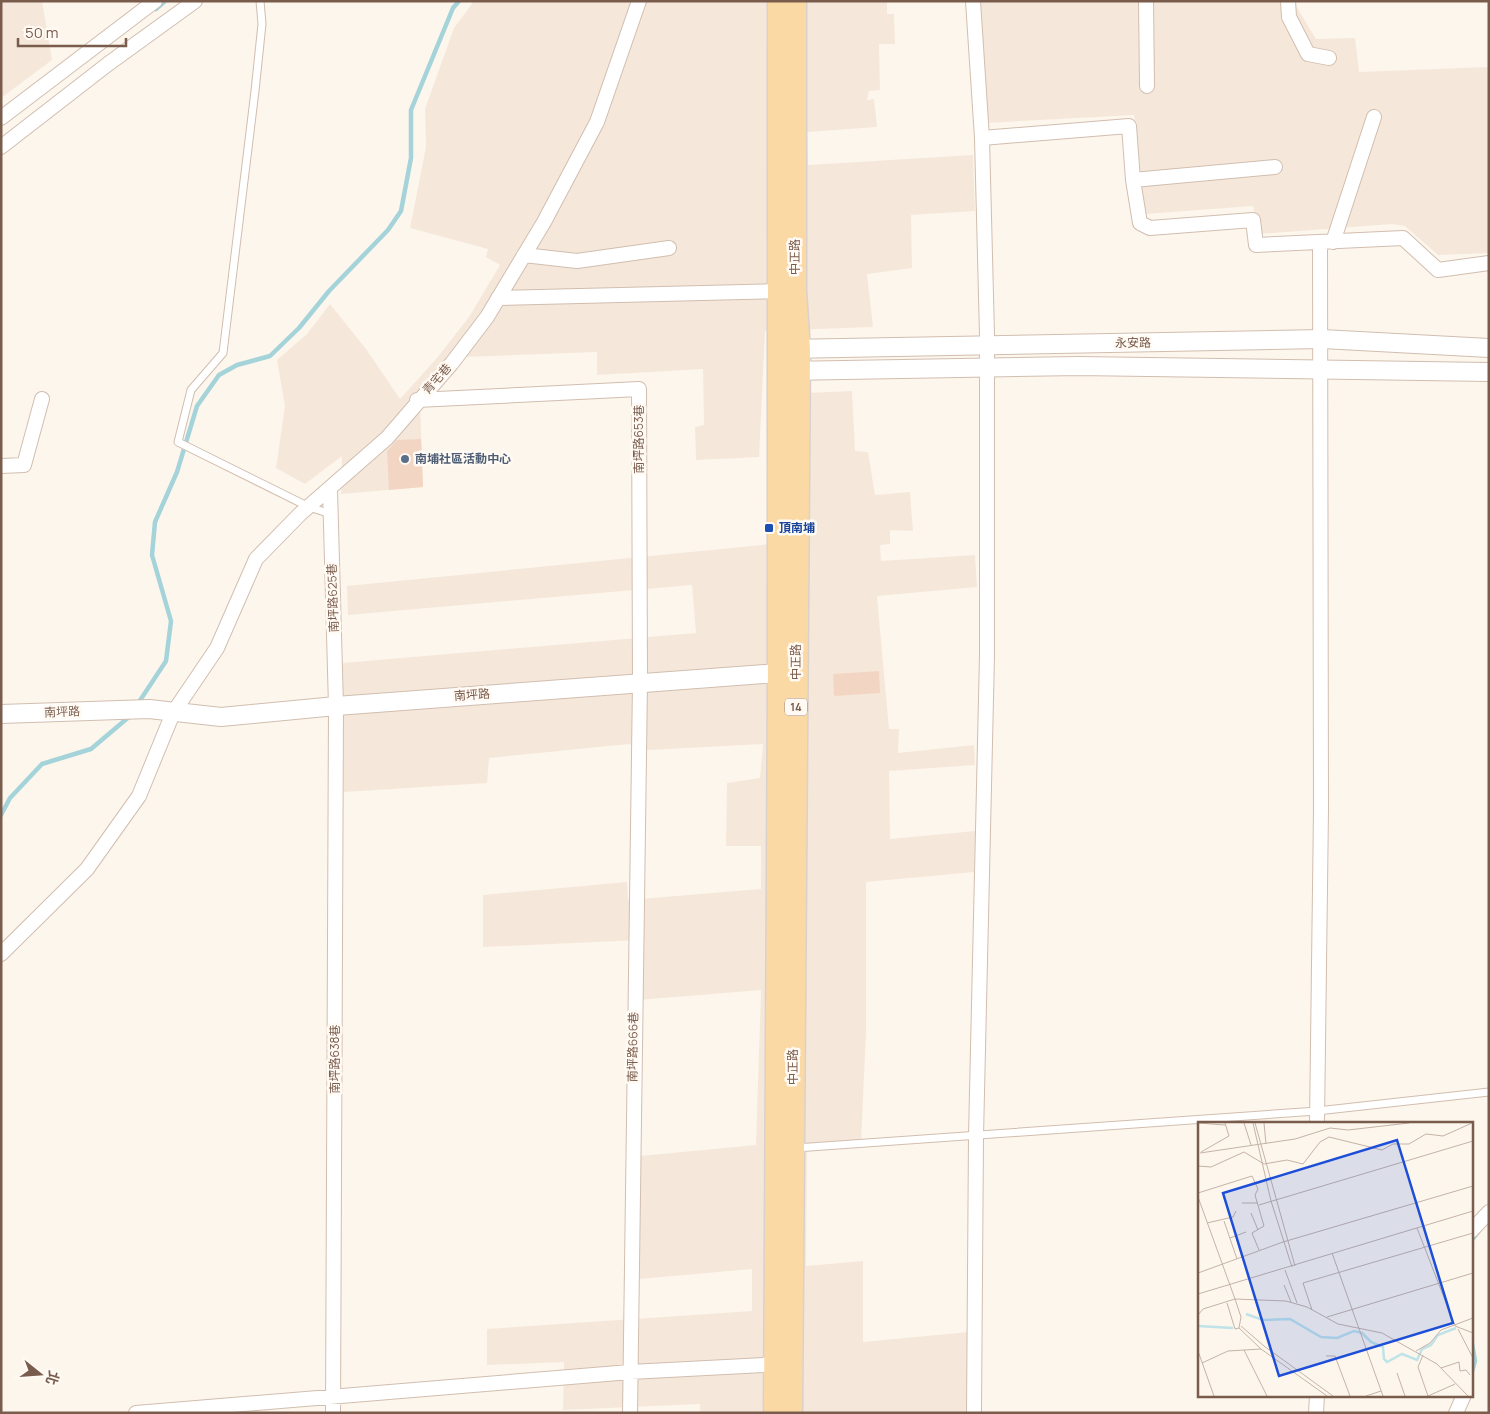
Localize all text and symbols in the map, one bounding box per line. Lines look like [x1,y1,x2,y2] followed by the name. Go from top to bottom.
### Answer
[18,15,125,47] scale bar
[25,22,59,43] text: 50 m
[786,239,803,275] street label: 中正路
[1115,334,1151,351] street label: 永安路
[418,360,455,398] street label: 青宅巷
[630,404,647,474] street label: 南坪路653巷
[415,450,511,467] place label: 南埔社區活動中心
[399,453,411,465] marker: 南埔社區活動中心
[779,519,815,536] place label: 頂南埔
[763,522,775,534] marker: 頂南埔
[323,563,342,633] street label: 南坪路625巷
[787,644,804,680] street label: 中正路
[453,685,491,704] street label: 南坪路
[785,699,807,716] road number: 14
[44,702,80,721] street label: 南坪路
[623,1012,642,1082] street label: 南坪路666巷
[326,1024,343,1094] street label: 南坪路638巷
[784,1049,801,1085] street label: 中正路
[1198,1122,1472,1396] inset map
[15,1349,65,1399] north arrow
[42,1368,64,1387] text: 北

